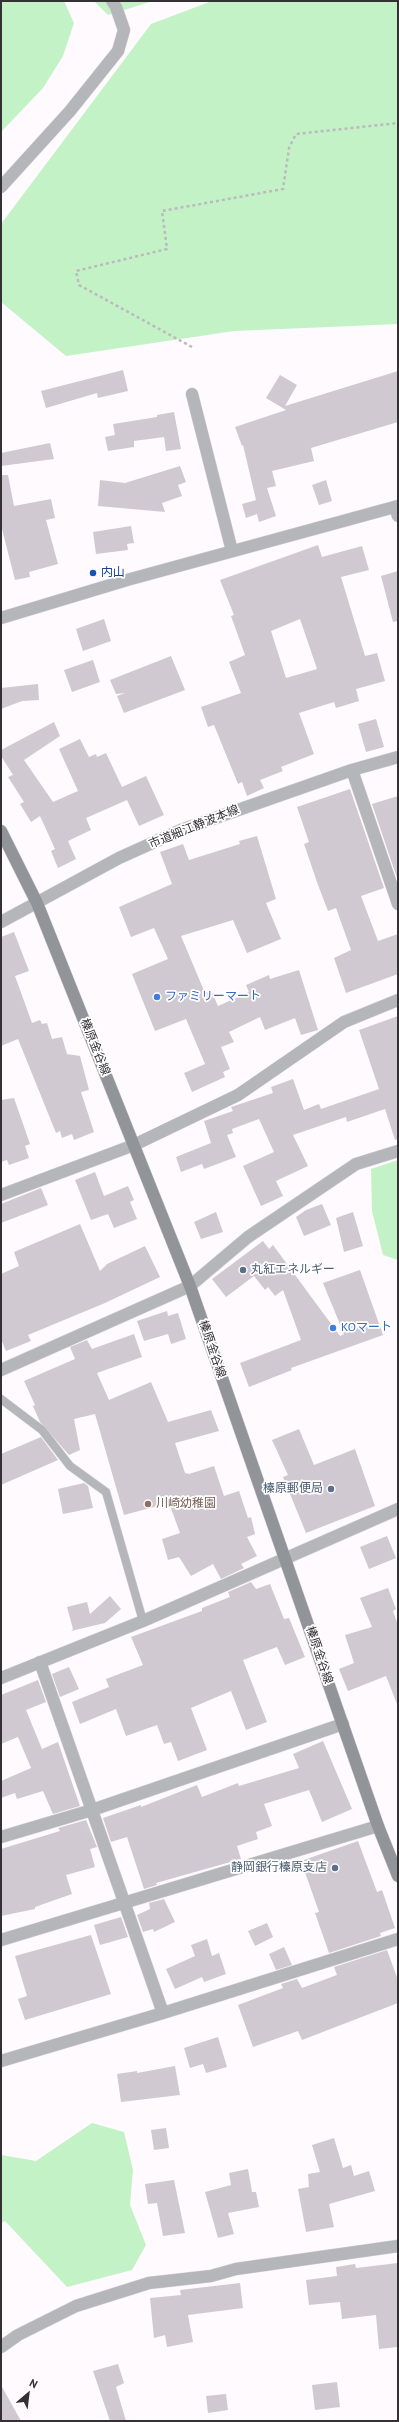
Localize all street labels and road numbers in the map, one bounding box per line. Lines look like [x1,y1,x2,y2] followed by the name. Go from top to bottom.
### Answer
[147,802,241,852] street label: 市道細江静波本線
[77,1016,113,1078] street label: 榛原金谷線
[195,1318,229,1380] street label: 榛原金谷線
[302,1624,336,1686] street label: 榛原金谷線

